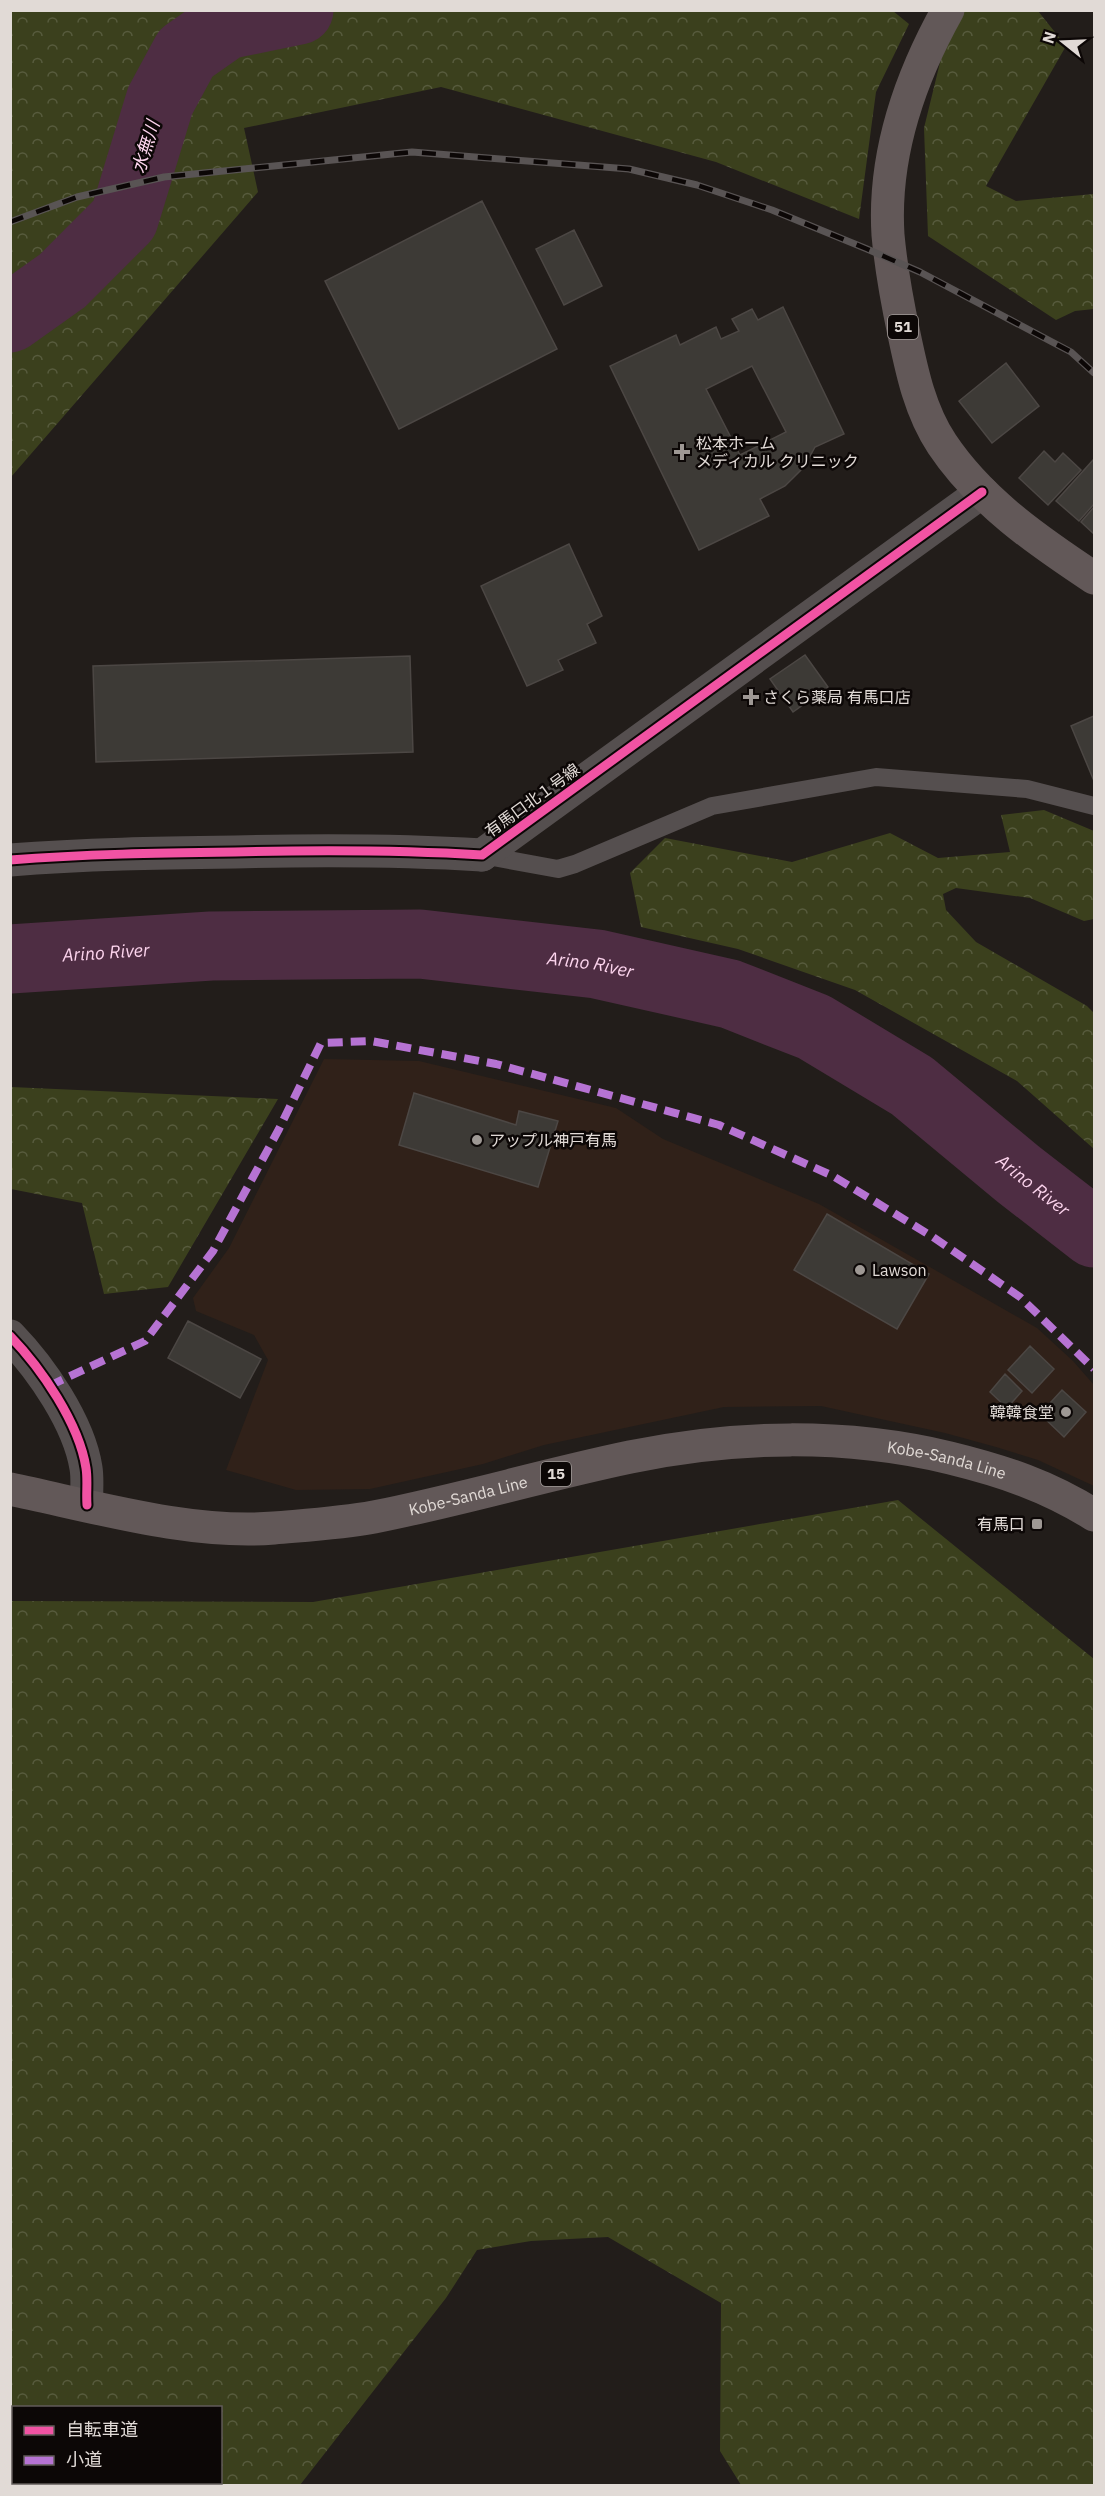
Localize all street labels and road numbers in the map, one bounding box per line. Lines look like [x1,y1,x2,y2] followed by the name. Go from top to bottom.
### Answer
[888,315,918,339] road number: 51
[481,759,583,841] street label: 有馬口北１号線
[886,1436,1009,1483] street label: Kobe-Sanda Line
[541,1462,571,1486] road number: 15
[407,1471,530,1519] street label: Kobe-Sanda Line

